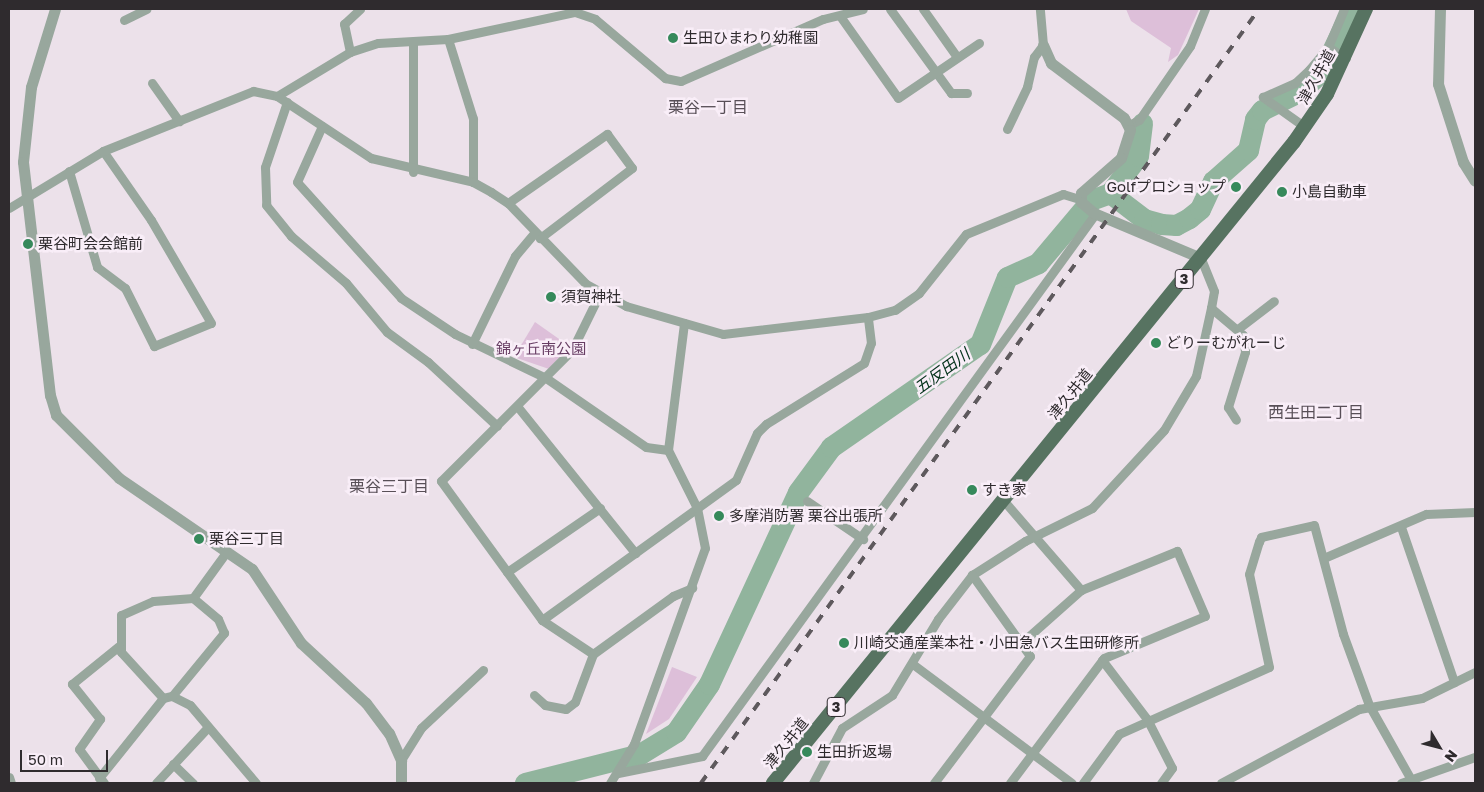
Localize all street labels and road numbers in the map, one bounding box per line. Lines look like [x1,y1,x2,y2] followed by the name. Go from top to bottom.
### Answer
[1294,46,1338,108] street label: 津久井道
[1174,268,1194,290] road number: 3
[1044,365,1096,423] street label: 津久井道
[826,696,846,719] road number: 3
[760,714,812,772] street label: 津久井道

